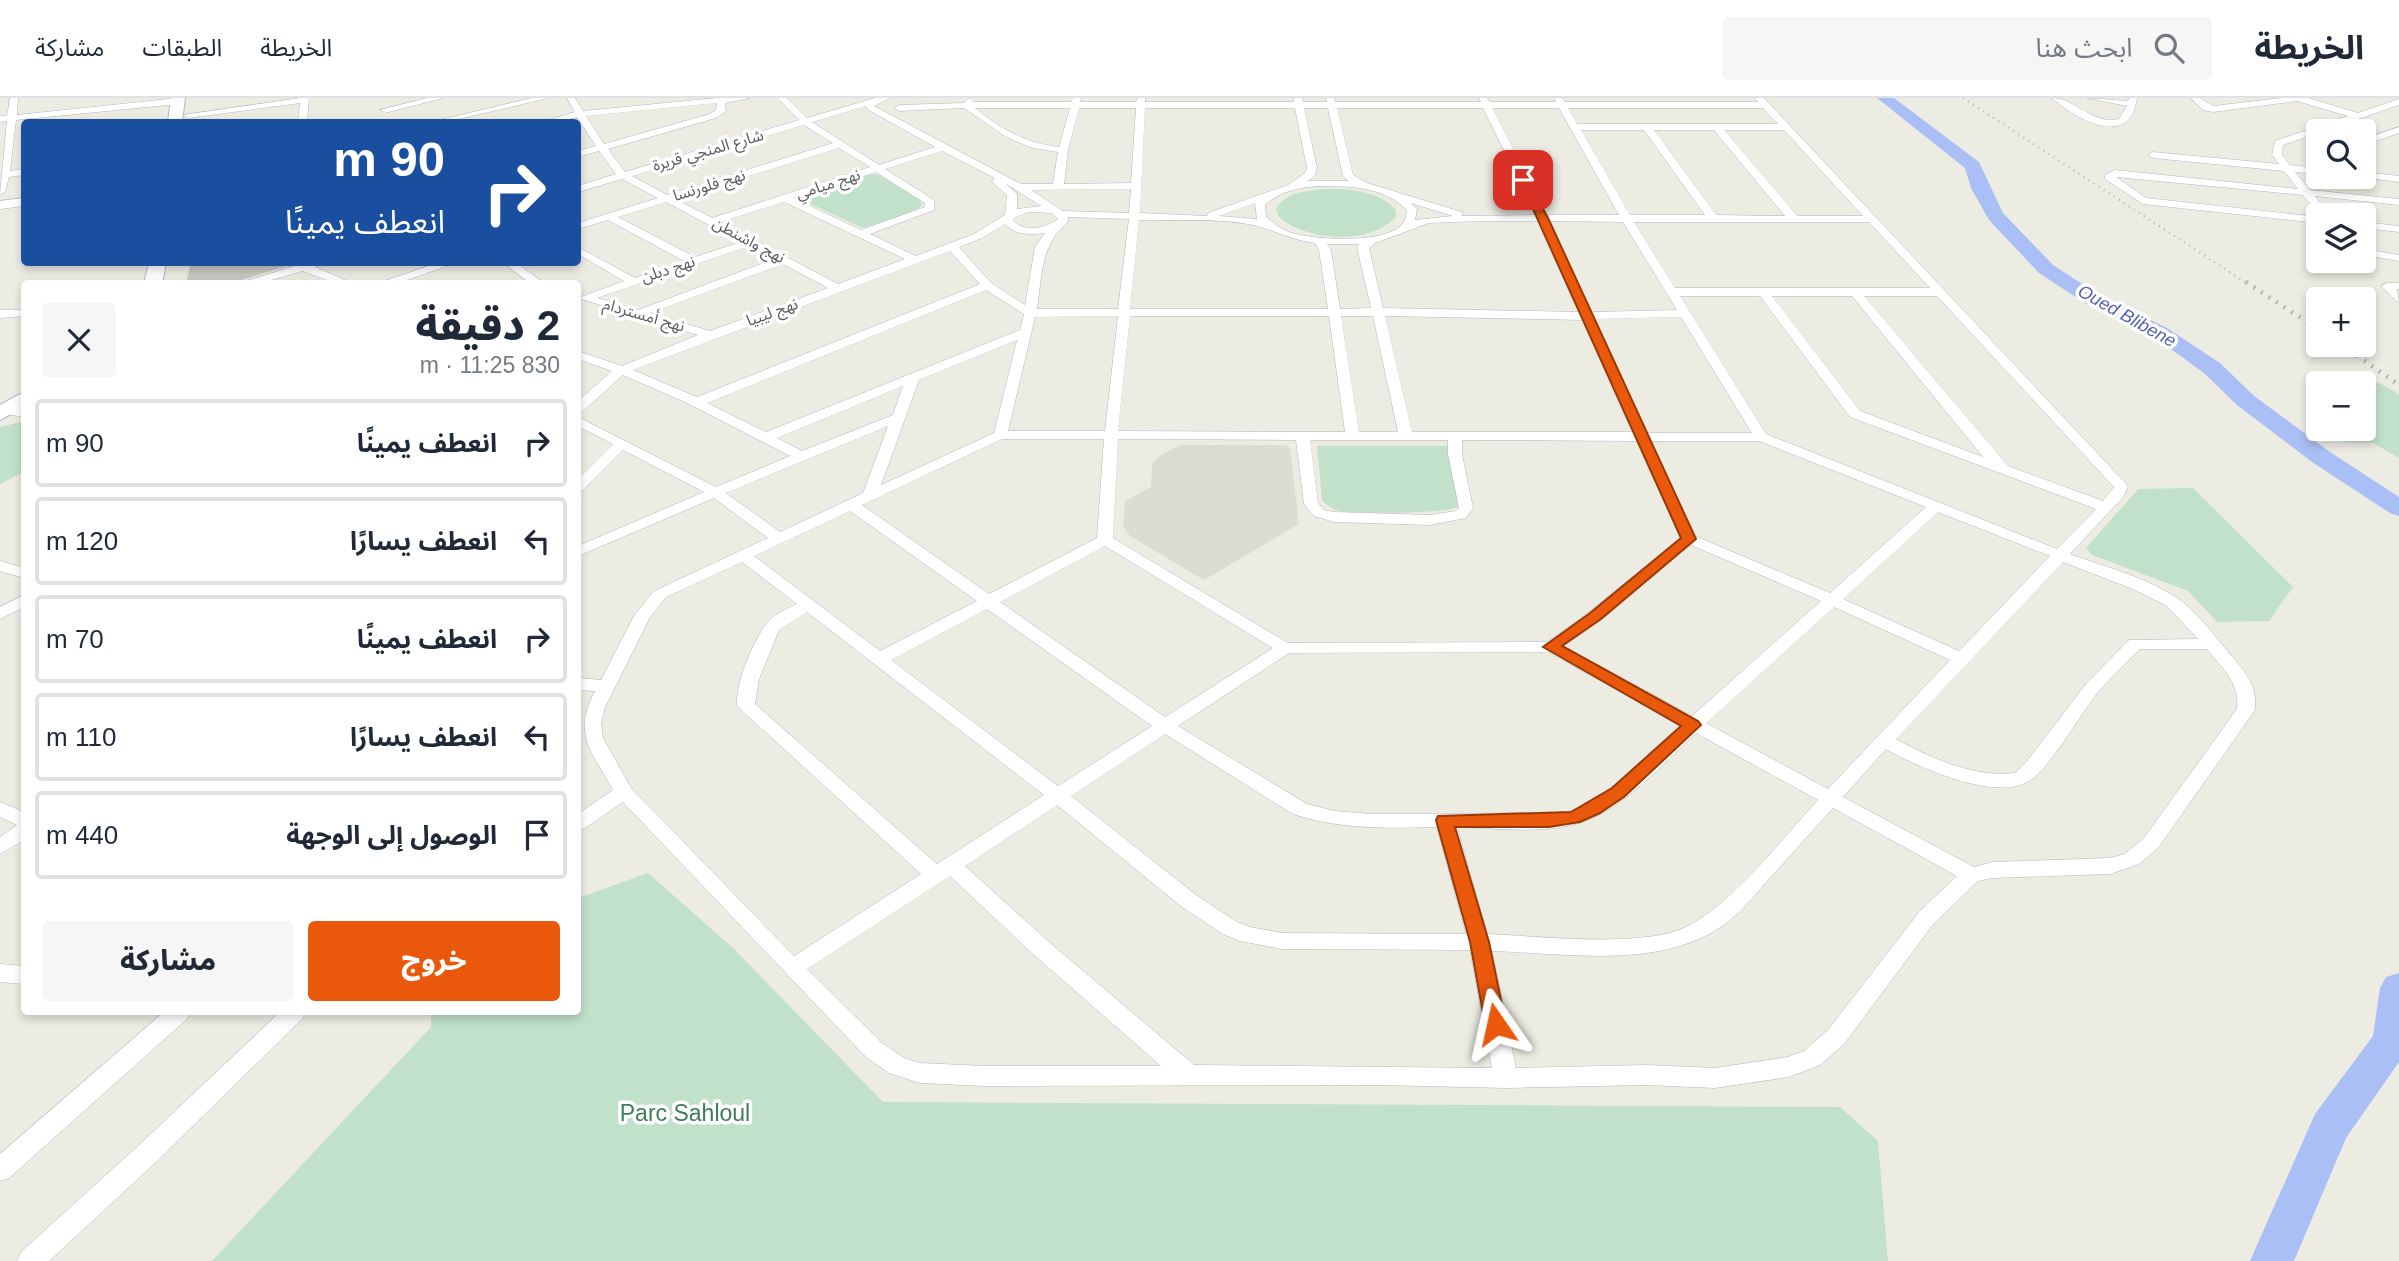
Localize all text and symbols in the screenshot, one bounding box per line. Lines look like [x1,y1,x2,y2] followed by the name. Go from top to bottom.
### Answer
[1722,17,2212,80] search box
[2150,29,2188,67] icon: search
[2254,29,2364,66] text: الخريطة
[2036,33,2132,63] text: ابحث هنا
[35,34,104,61] text: مشاركة
[142,34,222,61] text: الطبقات
[260,34,332,61] text: الخريطة
[2306,119,2376,441] map controls
[2306,119,2376,189] button: search
[651,126,767,178] street label: شارع المنجي قريرة
[333,132,445,186] text: 90 m
[469,147,560,238] icon: right
[1493,150,1553,210] pin
[1504,161,1542,199] icon: arrive
[671,166,748,208] street label: نهج فلورنسا
[794,166,863,206] street label: نهج ميامي
[2306,203,2376,273] button: layers
[285,204,445,240] text: انعطف يمينًا
[708,214,788,270] street label: نهج واشنطن
[639,252,698,289] street label: نهج دبلن
[2074,281,2180,351] water label: Oued Blibene
[2306,287,2376,357] button: +
[600,294,687,339] street label: نهج أمستردام
[744,295,801,333] street label: نهج ليبيا
[415,302,560,349] text: 2 دقيقة
[42,303,116,377] button: close
[420,352,560,378] text: 830 m · 11:25
[2306,371,2376,441] button: −
[518,424,556,462] icon: right
[46,428,104,458] text: 90 m
[357,428,497,458] text: انعطف يمينًا
[518,522,556,560] icon: left
[46,526,118,556] text: 120 m
[350,526,497,556] text: انعطف يسارًا
[518,620,556,658] icon: right
[46,624,104,654] text: 70 m
[357,624,497,654] text: انعطف يمينًا
[518,718,556,756] icon: left
[46,722,116,752] text: 110 m
[350,722,497,752] text: انعطف يسارًا
[518,816,556,854] icon: arrive
[46,820,118,850] text: 440 m
[286,820,497,850] text: الوصول إلى الوجهة
[42,921,294,1001] button: مشاركة
[308,921,560,1001] button: خروج
[1459,987,1533,1061] position arrow
[620,1100,750,1126] park label: Parc Sahloul

